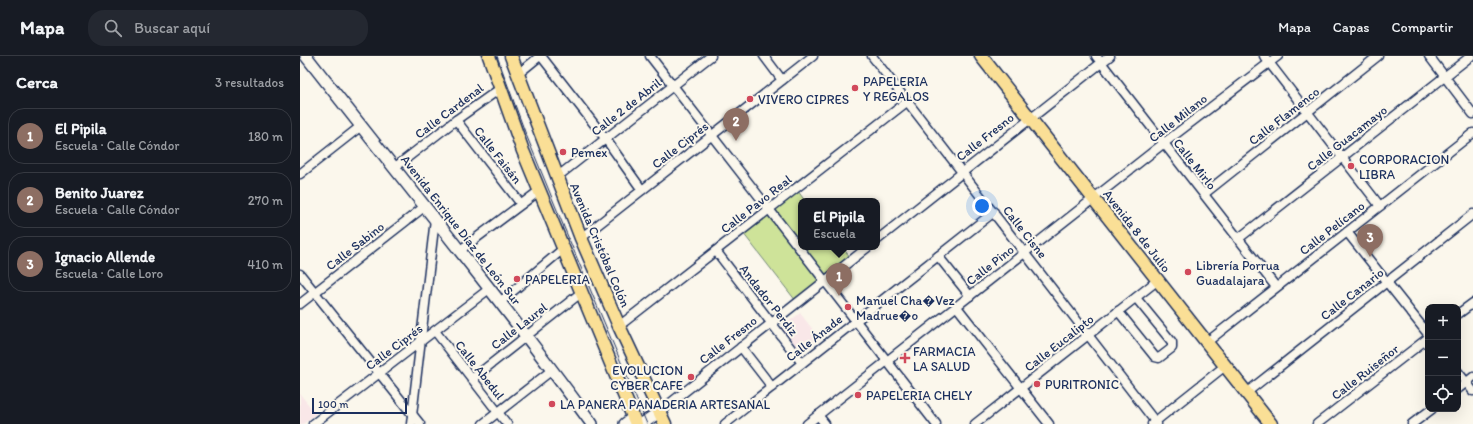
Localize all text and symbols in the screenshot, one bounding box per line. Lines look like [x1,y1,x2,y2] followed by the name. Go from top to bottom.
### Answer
[88,10,368,46] search box
[20,16,64,39] text: Mapa
[102,17,124,39] icon: search
[134,19,210,37] text: Buscar aquí
[1278,19,1311,36] text: Mapa
[1333,19,1370,36] text: Capas
[1392,19,1453,36] text: Compartir
[16,72,58,92] text: Cerca
[863,74,929,104] place label: PAPELERIA Y REGALOS
[215,75,284,90] text: 3 resultados
[588,75,664,139] street label: Calle 2 de Abril
[412,80,487,142] street label: Calle Cardenal
[850,83,860,93] marker: PAPELERIA Y REGALOS
[1246,84,1323,148] street label: Calle Flamenco
[1146,90,1210,145] street label: Calle Milano
[758,92,849,107] place label: VIVERO CIPRES
[745,94,755,104] marker: VIVERO CIPRES
[1304,102,1390,174] street label: Calle Guacamayo
[723,108,749,141] pin: 2
[953,110,1017,164] street label: Calle Fresno
[649,118,711,172] street label: Calle Ciprés
[55,120,107,138] text: El Pipila
[471,123,525,187] street label: Calle Faisán
[27,129,33,144] text: 1
[248,129,283,144] text: 180 m
[1170,135,1220,193] street label: Calle Mirlo
[55,138,179,153] text: Escuela · Calle Cóndor
[571,145,607,160] place label: Pemex
[558,147,568,157] marker: Pemex
[398,152,525,309] street label: Avenida Enrique Díaz de León Sur
[1359,152,1449,182] place label: CORPORACION LIBRA
[1346,161,1356,171] marker: CORPORACION LIBRA
[718,171,795,236] street label: Calle Pavo Real
[567,180,633,310] street label: Avenida Cristóbal Colón
[55,184,144,202] text: Benito Juarez
[1100,187,1174,276] street label: Avenida 8 de Julio
[27,193,33,208] text: 2
[248,193,283,208] text: 270 m
[972,196,992,216] your location
[798,198,880,250] popup
[1296,198,1368,258] street label: Calle Pelícano
[55,202,179,217] text: Escuela · Calle Cóndor
[1000,203,1050,261] street label: Calle Cisne
[813,208,865,226] text: El Pipila
[323,218,387,273] street label: Calle Sabino
[1357,224,1383,257] pin: 3
[813,226,856,241] text: Escuela
[963,242,1017,288] street label: Calle Pino
[55,248,155,266] text: Ignacio Allende
[26,257,34,272] text: 3
[247,257,283,272] text: 410 m
[1196,258,1280,288] place label: Librería Porrua Guadalajara
[737,261,801,339] street label: Andador Perdiz
[826,263,852,296] pin: 1
[1317,264,1387,323] street label: Calle Canario
[55,266,163,281] text: Escuela · Calle Loro
[1183,267,1193,277] marker: Librería Porrua Guadalajara
[525,272,590,287] place label: PAPELERIA
[512,274,522,284] marker: PAPELERIA
[856,293,955,323] place label: Manuel Cha�Vez Madrue�o
[488,299,550,353] street label: Calle Laurel
[843,302,853,312] marker: Manuel Cha�Vez Madrue�o
[1425,304,1461,412] map controls
[1425,304,1461,340] button: +
[783,311,845,365] street label: Calle Ánade
[1021,311,1097,375] street label: Calle Eucalipto
[696,313,760,367] street label: Calle Fresno
[363,321,426,373] street label: Calle Ciprés
[452,337,508,403] street label: Calle Abedul
[1425,340,1461,376] button: −
[1328,341,1402,403] street label: Calle Ruiseñor
[913,344,976,374] place label: FARMACIA LA SALUD
[900,353,910,363] marker: FARMACIA LA SALUD
[610,363,683,393] place label: EVOLUCION CYBER CAFE
[686,372,696,382] marker: EVOLUCION CYBER CAFE
[1425,376,1461,412] button: locate
[1045,377,1119,392] place label: PURITRONIC
[1032,379,1042,389] marker: PURITRONIC
[866,388,973,403] place label: PAPELERIA CHELY
[853,390,863,400] marker: PAPELERIA CHELY
[312,396,407,415] scale bar
[560,397,771,412] place label: LA PANERA PANADERIA ARTESANAL
[318,398,348,411] text: 100 m
[547,399,557,409] marker: LA PANERA PANADERIA ARTESANAL

